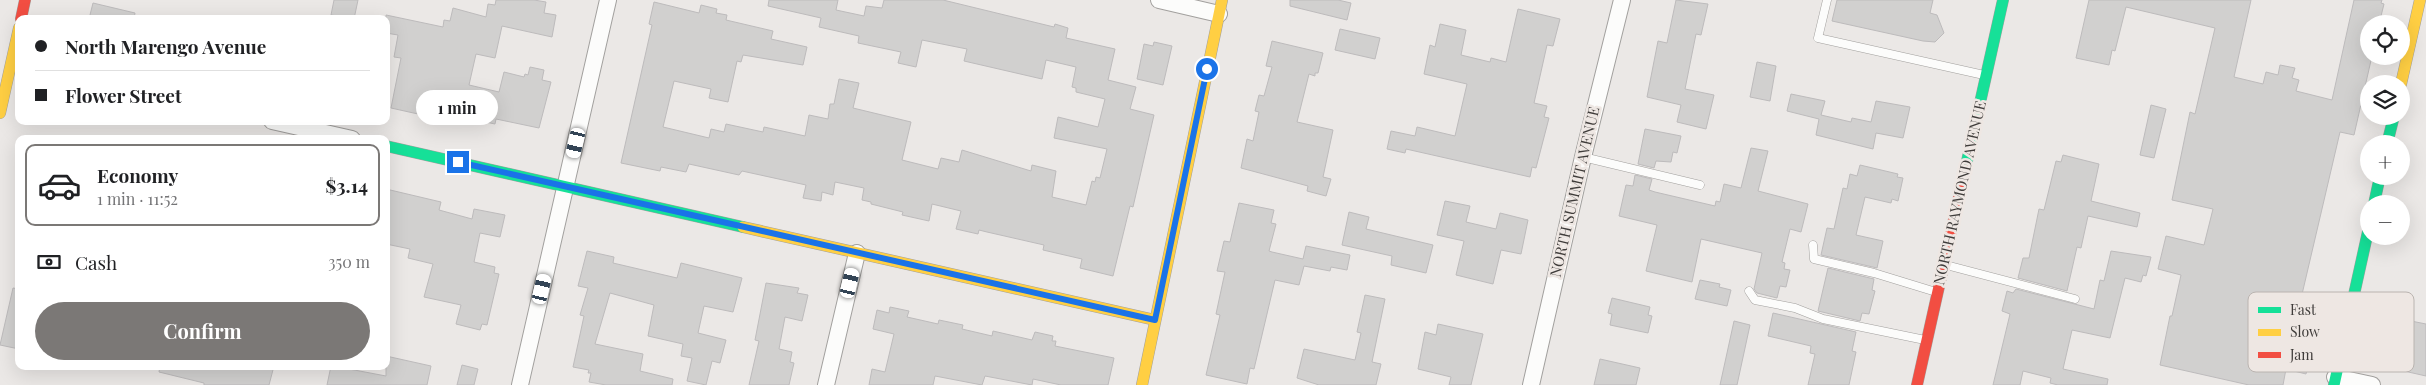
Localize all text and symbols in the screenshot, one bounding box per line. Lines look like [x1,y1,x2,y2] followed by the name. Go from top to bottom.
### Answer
[2360,15,2410,245] map controls
[2360,15,2410,65] button: locate
[65,33,266,59] text: North Marengo Avenue
[1196,58,1218,80] route start
[2360,75,2410,125] button: layers
[65,82,182,108] text: Flower Street
[417,90,499,124] callout: 1 min
[437,97,477,118] text: 1 min
[1928,99,1990,287] street label: NORTH RAYMOND AVENUE
[1545,105,1603,279] street label: NORTH SUMMIT AVENUE
[565,127,586,159] car
[2360,135,2410,185] button: +
[447,151,469,173] route end
[97,162,178,188] text: Economy
[37,163,82,208] icon: car
[325,172,368,198] text: $3.14
[97,188,178,209] text: 1 min · 11:52
[2360,195,2410,245] button: −
[35,248,63,276] icon: cash
[75,249,117,275] text: Cash
[328,251,370,272] text: 350 m
[839,267,860,299] car
[531,273,552,305] car
[2248,292,2414,372] legend
[2290,300,2317,319] text: Fast
[35,302,370,360] button: Confirm
[2290,322,2320,341] text: Slow
[2289,345,2314,364] text: Jam

